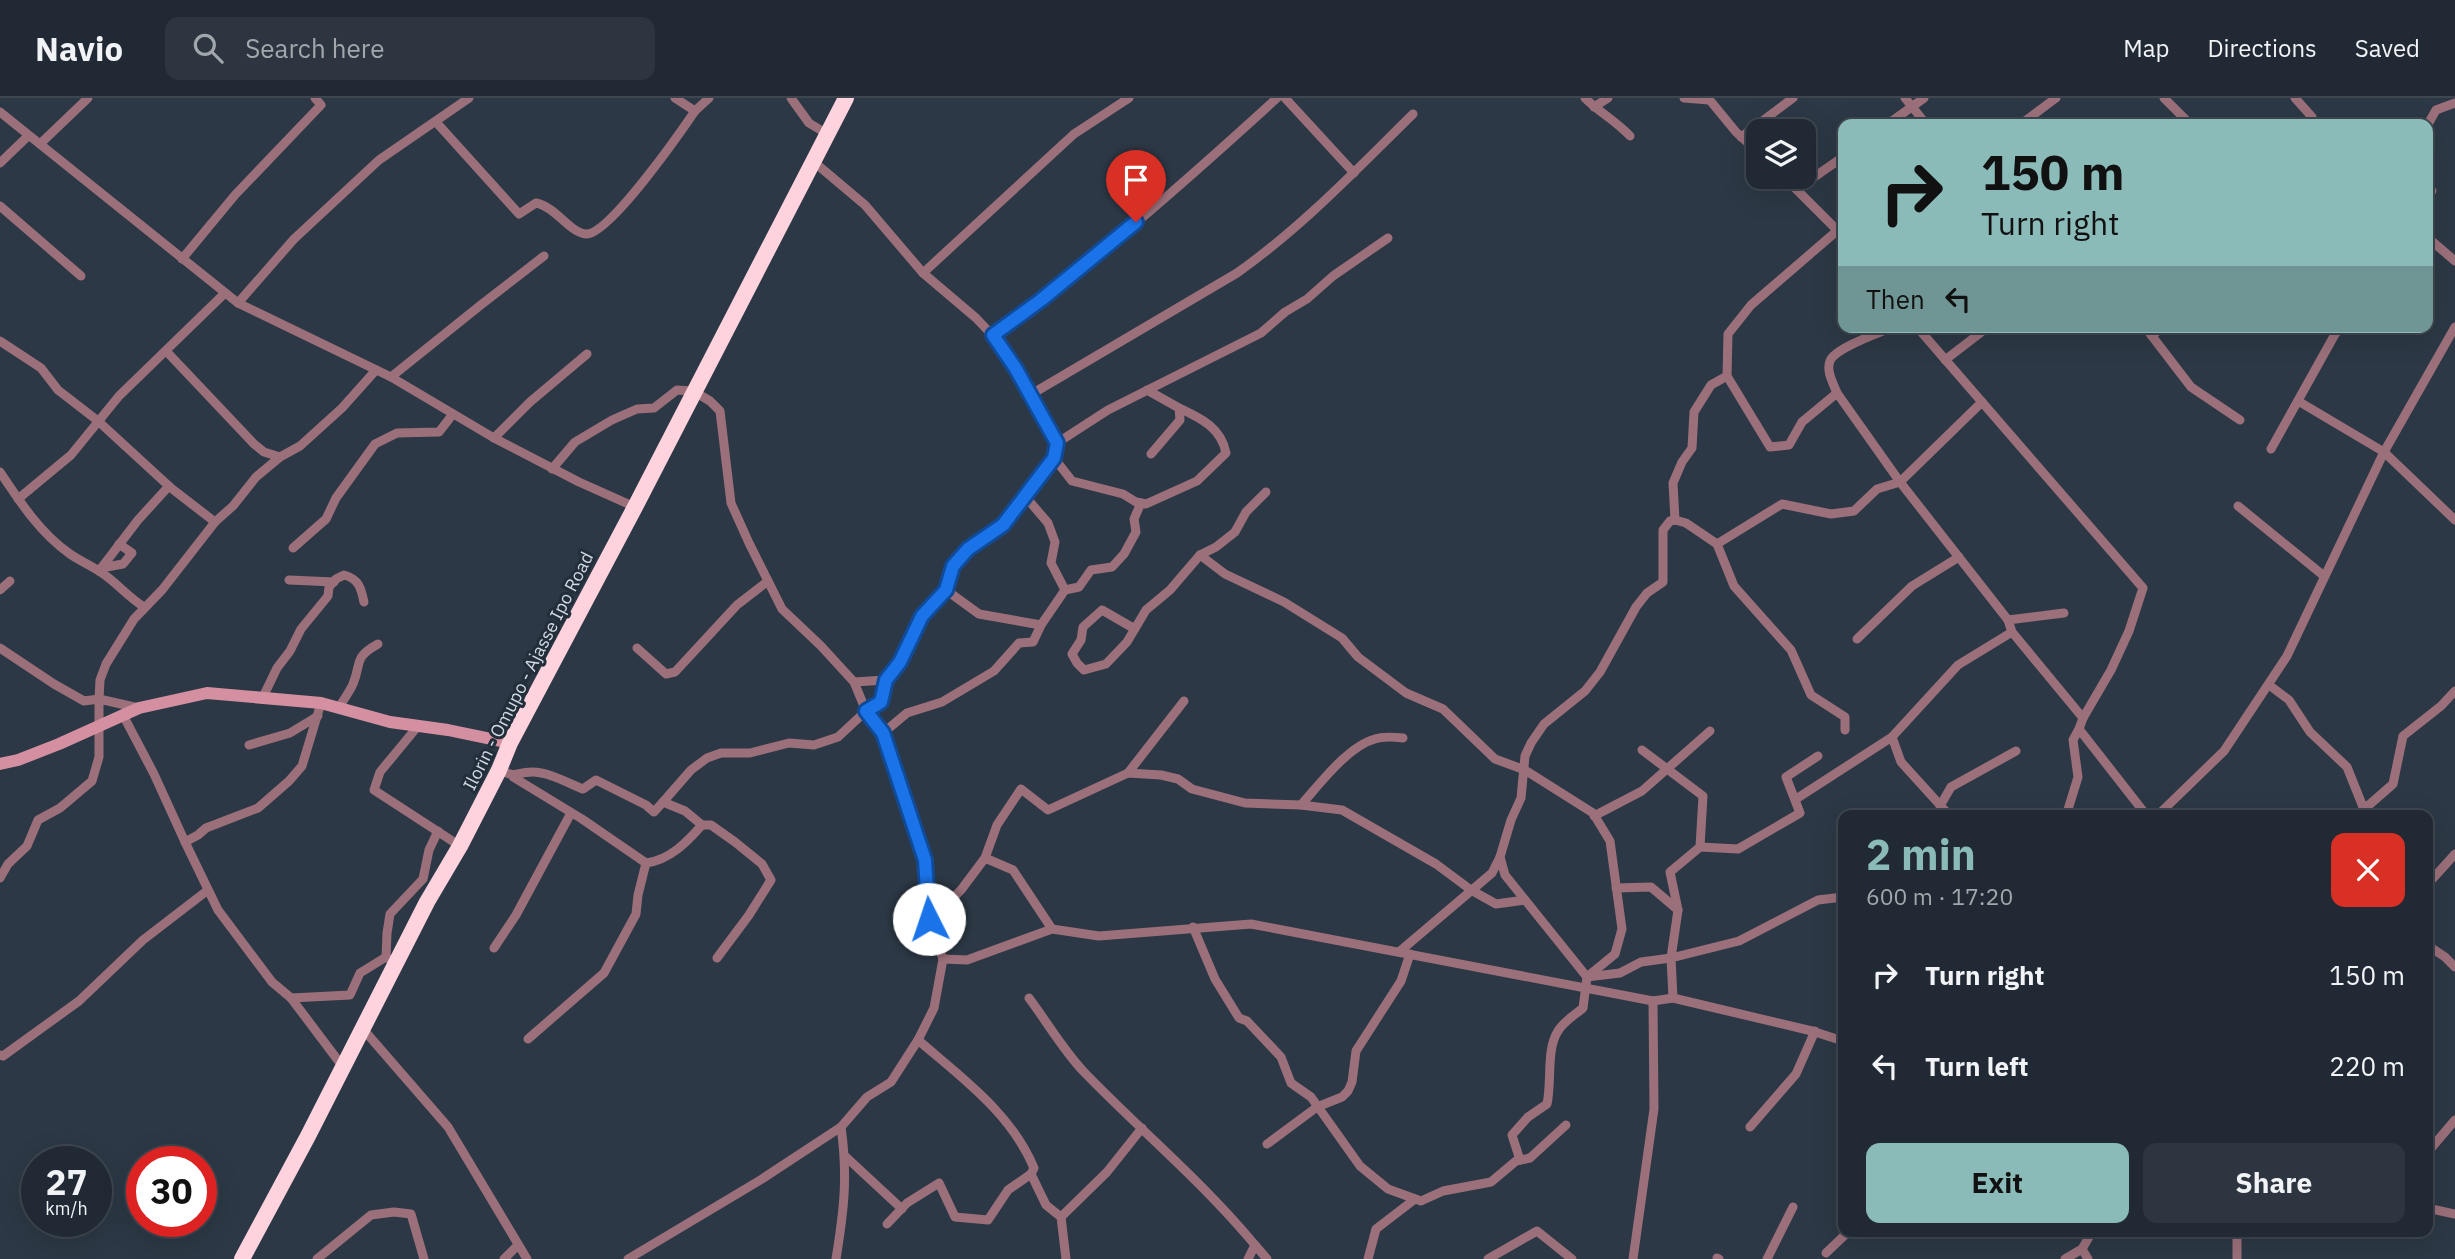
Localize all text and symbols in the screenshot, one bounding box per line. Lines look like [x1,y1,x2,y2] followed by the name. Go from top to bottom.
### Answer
[165,17,655,80] search box
[35,27,123,70] text: Navio
[189,29,227,67] icon: search
[245,31,385,65] text: Search here
[2123,32,2169,64] text: Map
[2207,32,2317,64] text: Directions
[2355,32,2420,64] text: Saved
[1746,119,1816,189] map controls
[1746,119,1816,189] button: layers
[1981,140,2125,203] text: 150 m
[1866,147,1957,238] icon: right
[1106,150,1166,222] pin
[1117,161,1155,199] icon: arrive
[1981,202,2119,244] text: Turn right
[1939,280,1977,318] icon: left
[1866,282,1925,316] text: Then
[458,548,598,794] street label: Ilorin - Omupo - Ajasse Ipo Road
[1866,827,1976,882] text: 2 min
[2331,833,2405,907] button: close
[1866,881,2013,911] text: 600 m · 17:20
[892,882,966,956] position arrow
[1866,956,1904,994] icon: right
[1925,958,2044,992] text: Turn right
[2329,958,2405,992] text: 150 m
[1866,1047,1904,1085] icon: left
[1925,1049,2028,1083] text: Turn left
[2329,1049,2405,1083] text: 220 m
[1866,1143,2129,1223] button: Exit
[2143,1143,2405,1223] button: Share
[126,1146,217,1237] speed limit sign: 30
[45,1159,88,1205] text: 27
[45,1197,88,1220] text: km/h

